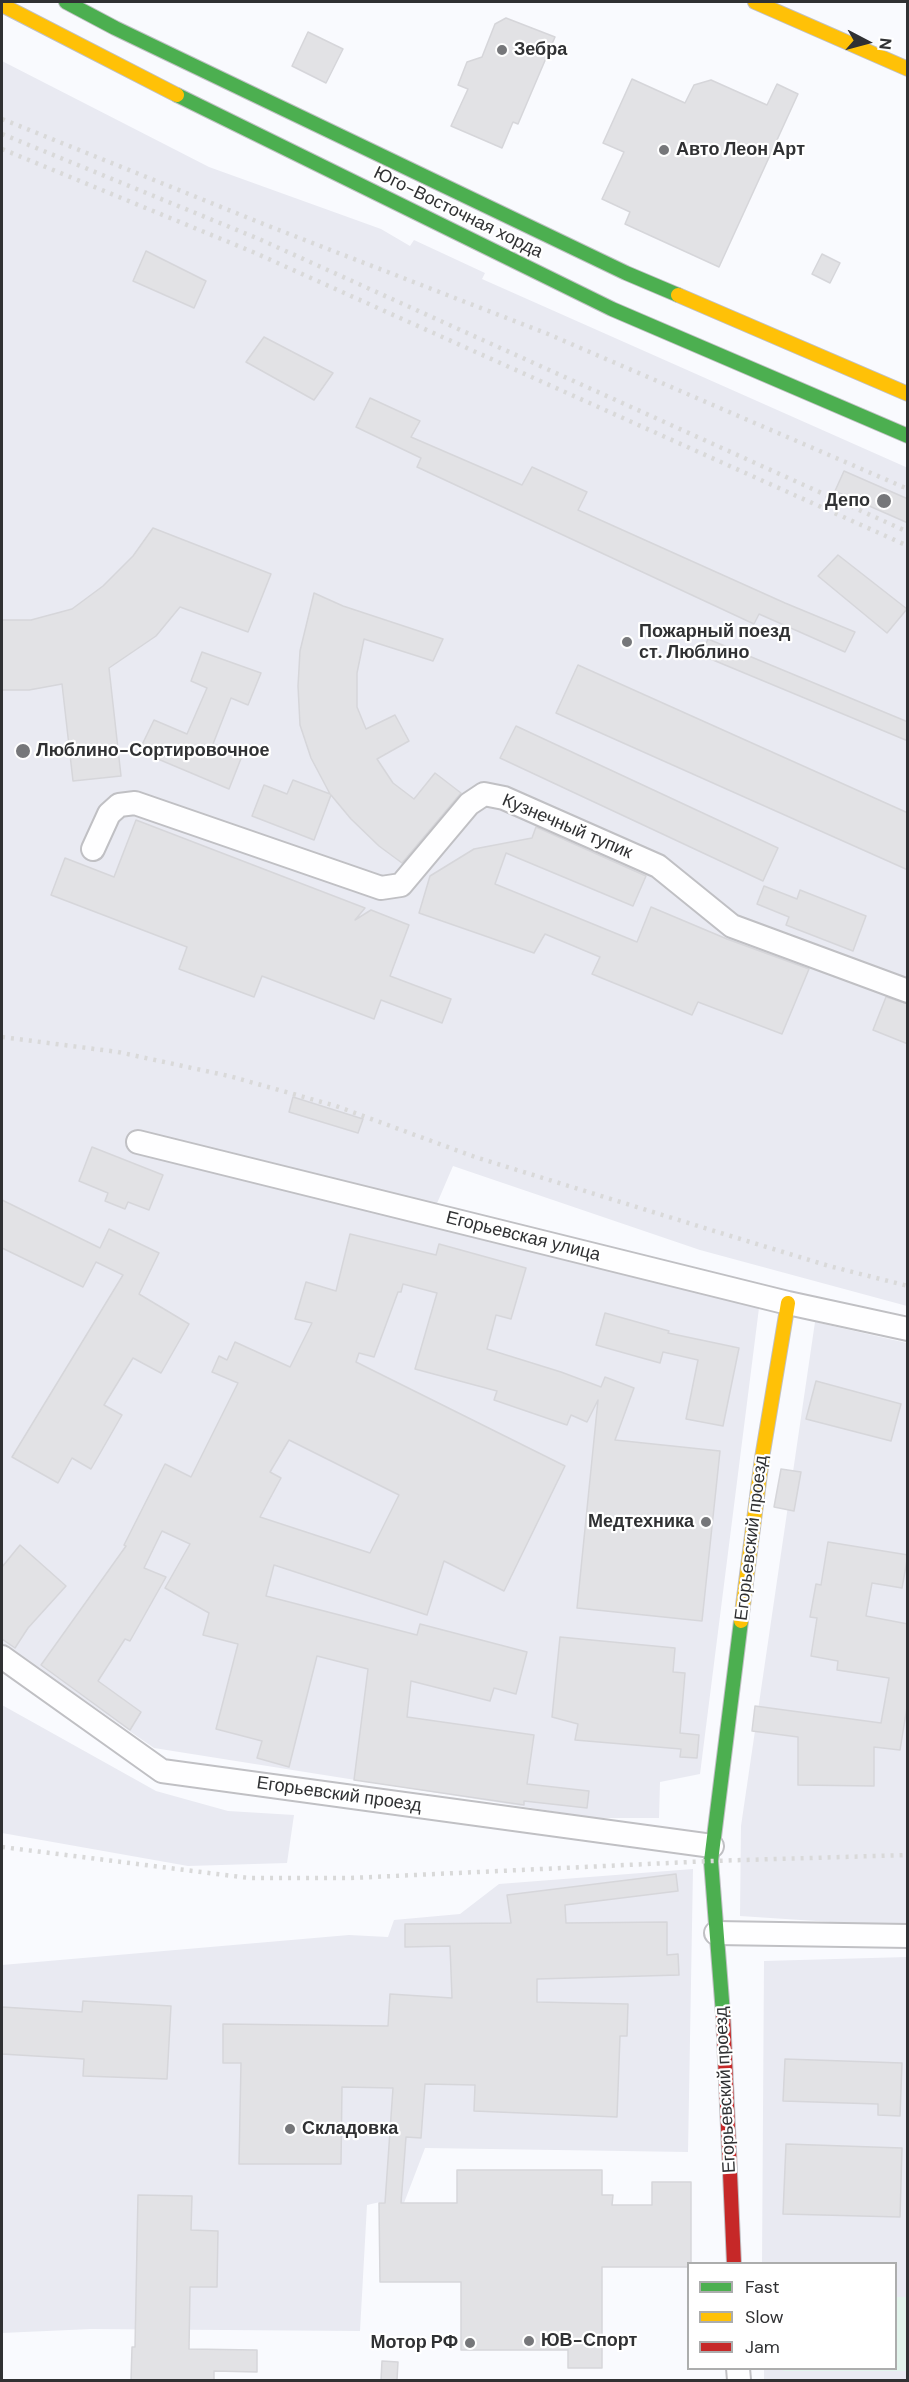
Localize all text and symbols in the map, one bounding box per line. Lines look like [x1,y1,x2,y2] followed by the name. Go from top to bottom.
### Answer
[837,12,897,72] north arrow
[874,37,896,51] text: N
[514,39,567,61] place label: Зебра
[495,43,509,57] marker: Зебра
[676,139,805,161] place label: Авто Леон Арт
[657,143,671,157] marker: Авто Леон Арт
[370,163,546,263] street label: Юго-Восточная хорда
[825,490,870,512] place label: Депо
[875,492,893,510] marker: Депо
[639,621,790,664] place label: Пожарный поезд ст. Люблино
[620,635,634,649] marker: Пожарный поезд ст. Люблино
[36,740,269,762] place label: Люблино-Сортировочное
[14,742,32,760] marker: Люблино-Сортировочное
[499,790,635,864] street label: Кузнечный тупик
[444,1207,602,1267] street label: Егорьевская улица
[731,1454,773,1622] street label: Егорьевский проезд
[588,1511,694,1533] place label: Медтехника
[699,1515,713,1529] marker: Медтехника
[255,1773,423,1817] street label: Егорьевский проезд
[711,2006,741,2174] street label: Егорьевский проезд
[302,2118,398,2140] place label: Складовка
[283,2122,297,2136] marker: Складовка
[687,2262,897,2370] legend
[745,2275,780,2299] text: Fast
[745,2305,784,2329] text: Slow
[541,2330,637,2352] place label: ЮВ-Спорт
[371,2332,458,2354] place label: Мотор РФ
[522,2334,536,2348] marker: ЮВ-Спорт
[745,2335,780,2359] text: Jam
[463,2336,477,2350] marker: Мотор РФ

